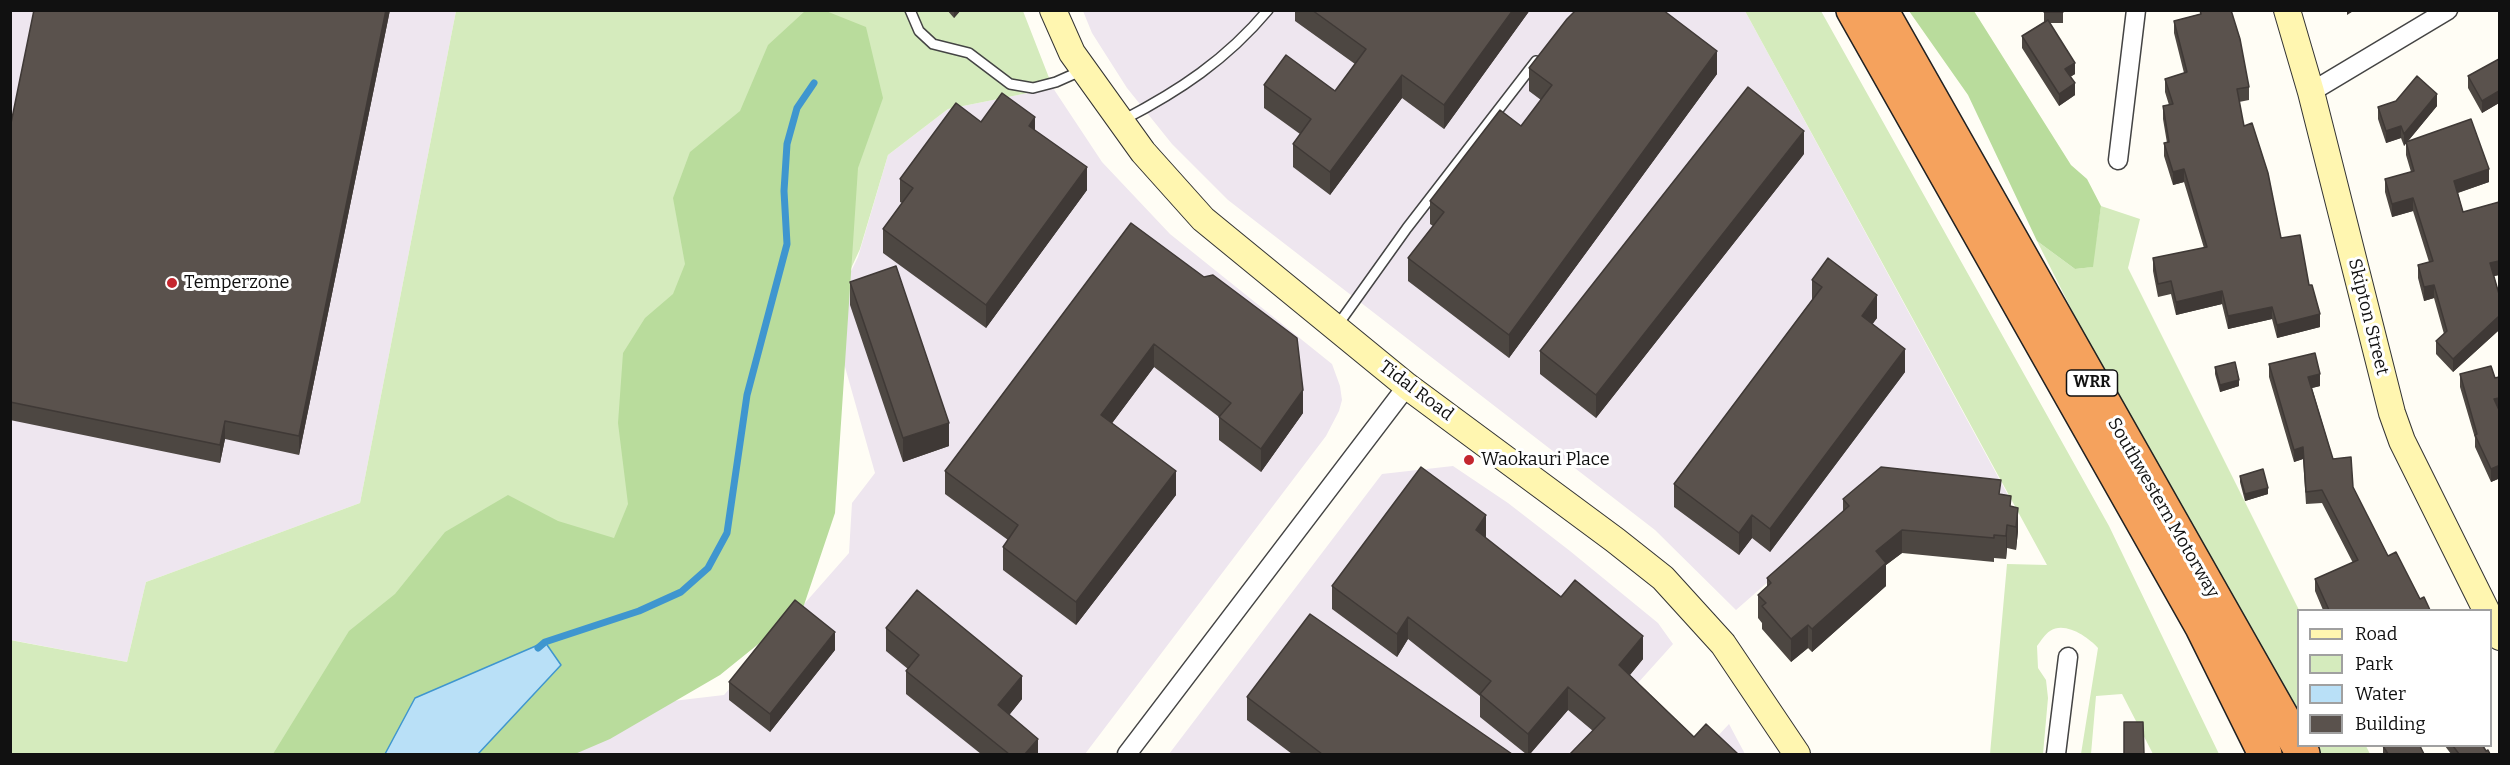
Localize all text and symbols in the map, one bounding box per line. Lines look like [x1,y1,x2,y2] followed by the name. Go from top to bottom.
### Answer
[2343,257,2393,377] street label: Skipton Street
[184,272,289,294] place label: Temperzone
[165,276,179,290] marker: Temperzone
[1375,356,1457,426] street label: Tidal Road
[2066,370,2118,396] road number: WRR
[2103,414,2223,602] street label: Southwestern Motorway
[1481,449,1610,471] place label: Waokauri Place
[1462,453,1476,467] marker: Waokauri Place
[2297,609,2492,747] legend
[2355,623,2397,645] text: Road
[2355,653,2393,675] text: Park
[2355,683,2406,705] text: Water
[2355,713,2426,735] text: Building

